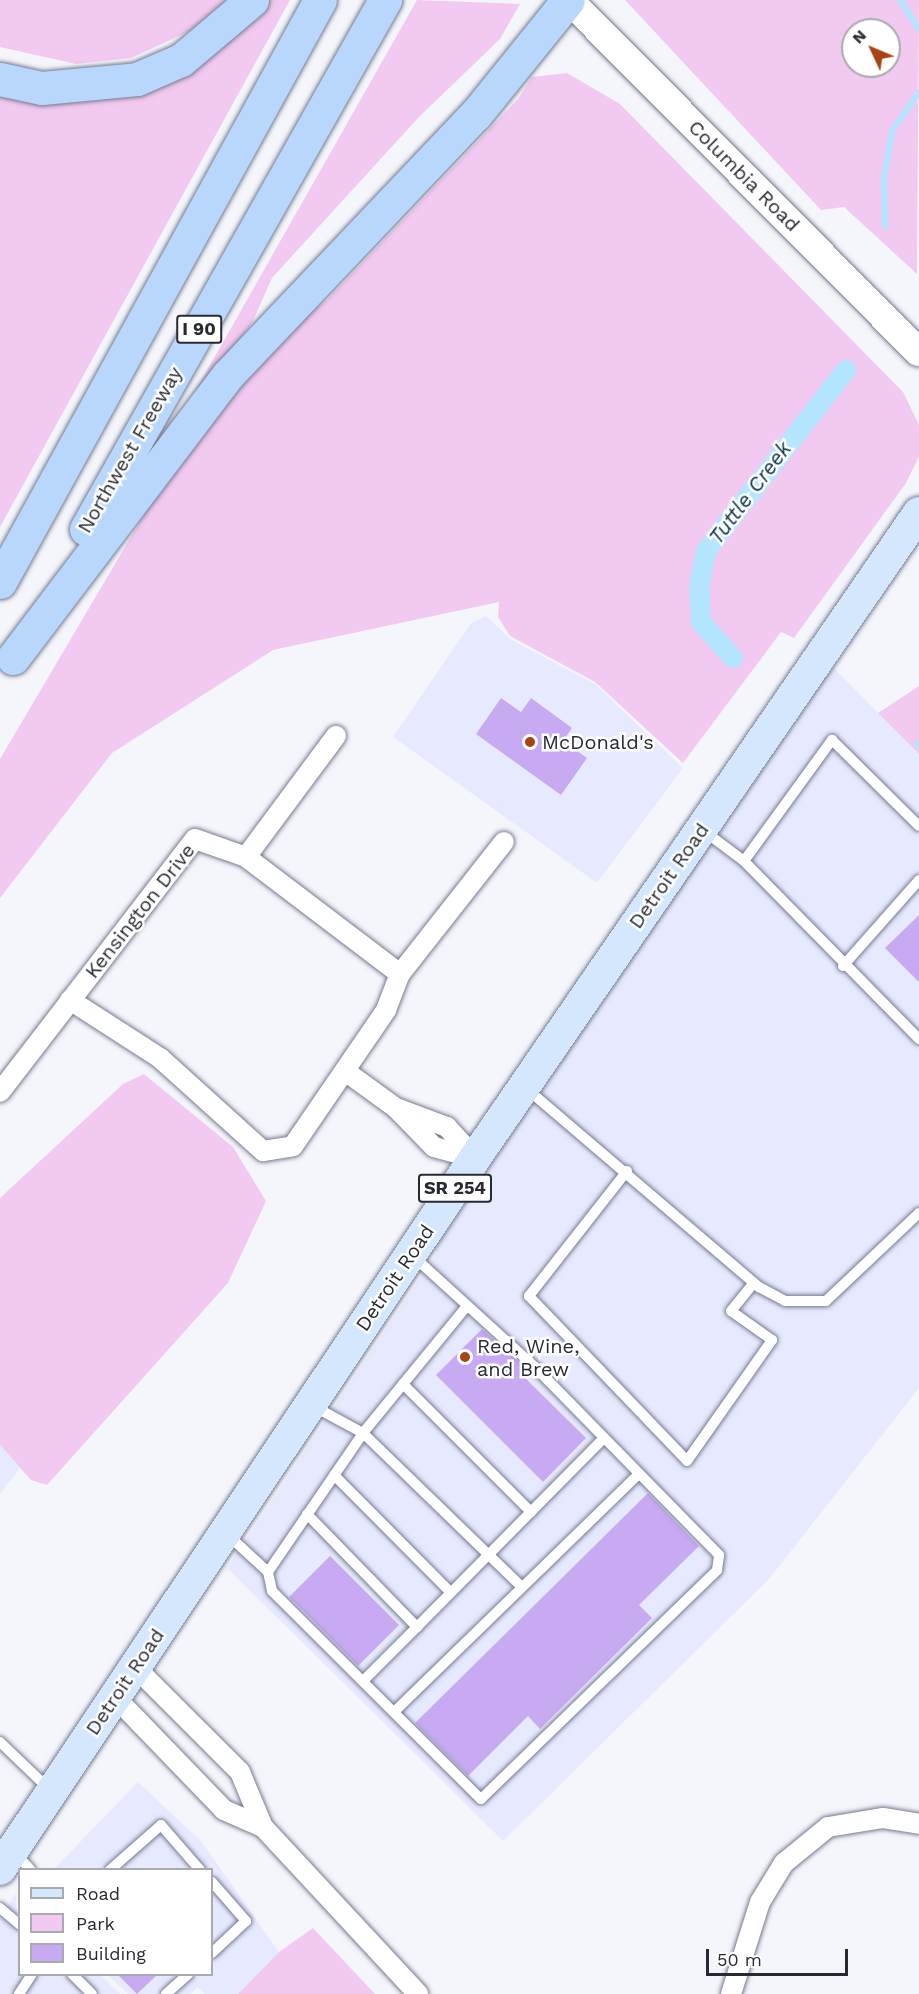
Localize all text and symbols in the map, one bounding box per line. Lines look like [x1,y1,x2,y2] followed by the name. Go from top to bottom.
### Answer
[841,18,901,78] north arrow
[848,26,870,47] text: N
[683,115,805,237] street label: Columbia Road
[175,314,223,344] road number: I 90
[73,363,187,537] street label: Northwest Freeway
[703,437,797,549] water label: Tuttle Creek
[542,730,654,754] place label: McDonald's
[523,735,537,749] marker: McDonald's
[624,819,714,933] street label: Detroit Road
[80,839,200,983] street label: Kensington Drive
[418,1173,492,1203] road number: SR 254
[351,1220,439,1336] street label: Detroit Road
[477,1334,580,1381] place label: Red, Wine, and Brew
[458,1350,472,1364] marker: Red, Wine, and Brew
[81,1624,169,1740] street label: Detroit Road
[18,1868,213,1976] legend
[76,1883,120,1904] text: Road
[76,1913,115,1934] text: Park
[709,1937,852,1975] scale bar
[76,1943,146,1964] text: Building
[717,1949,762,1970] text: 50 m

